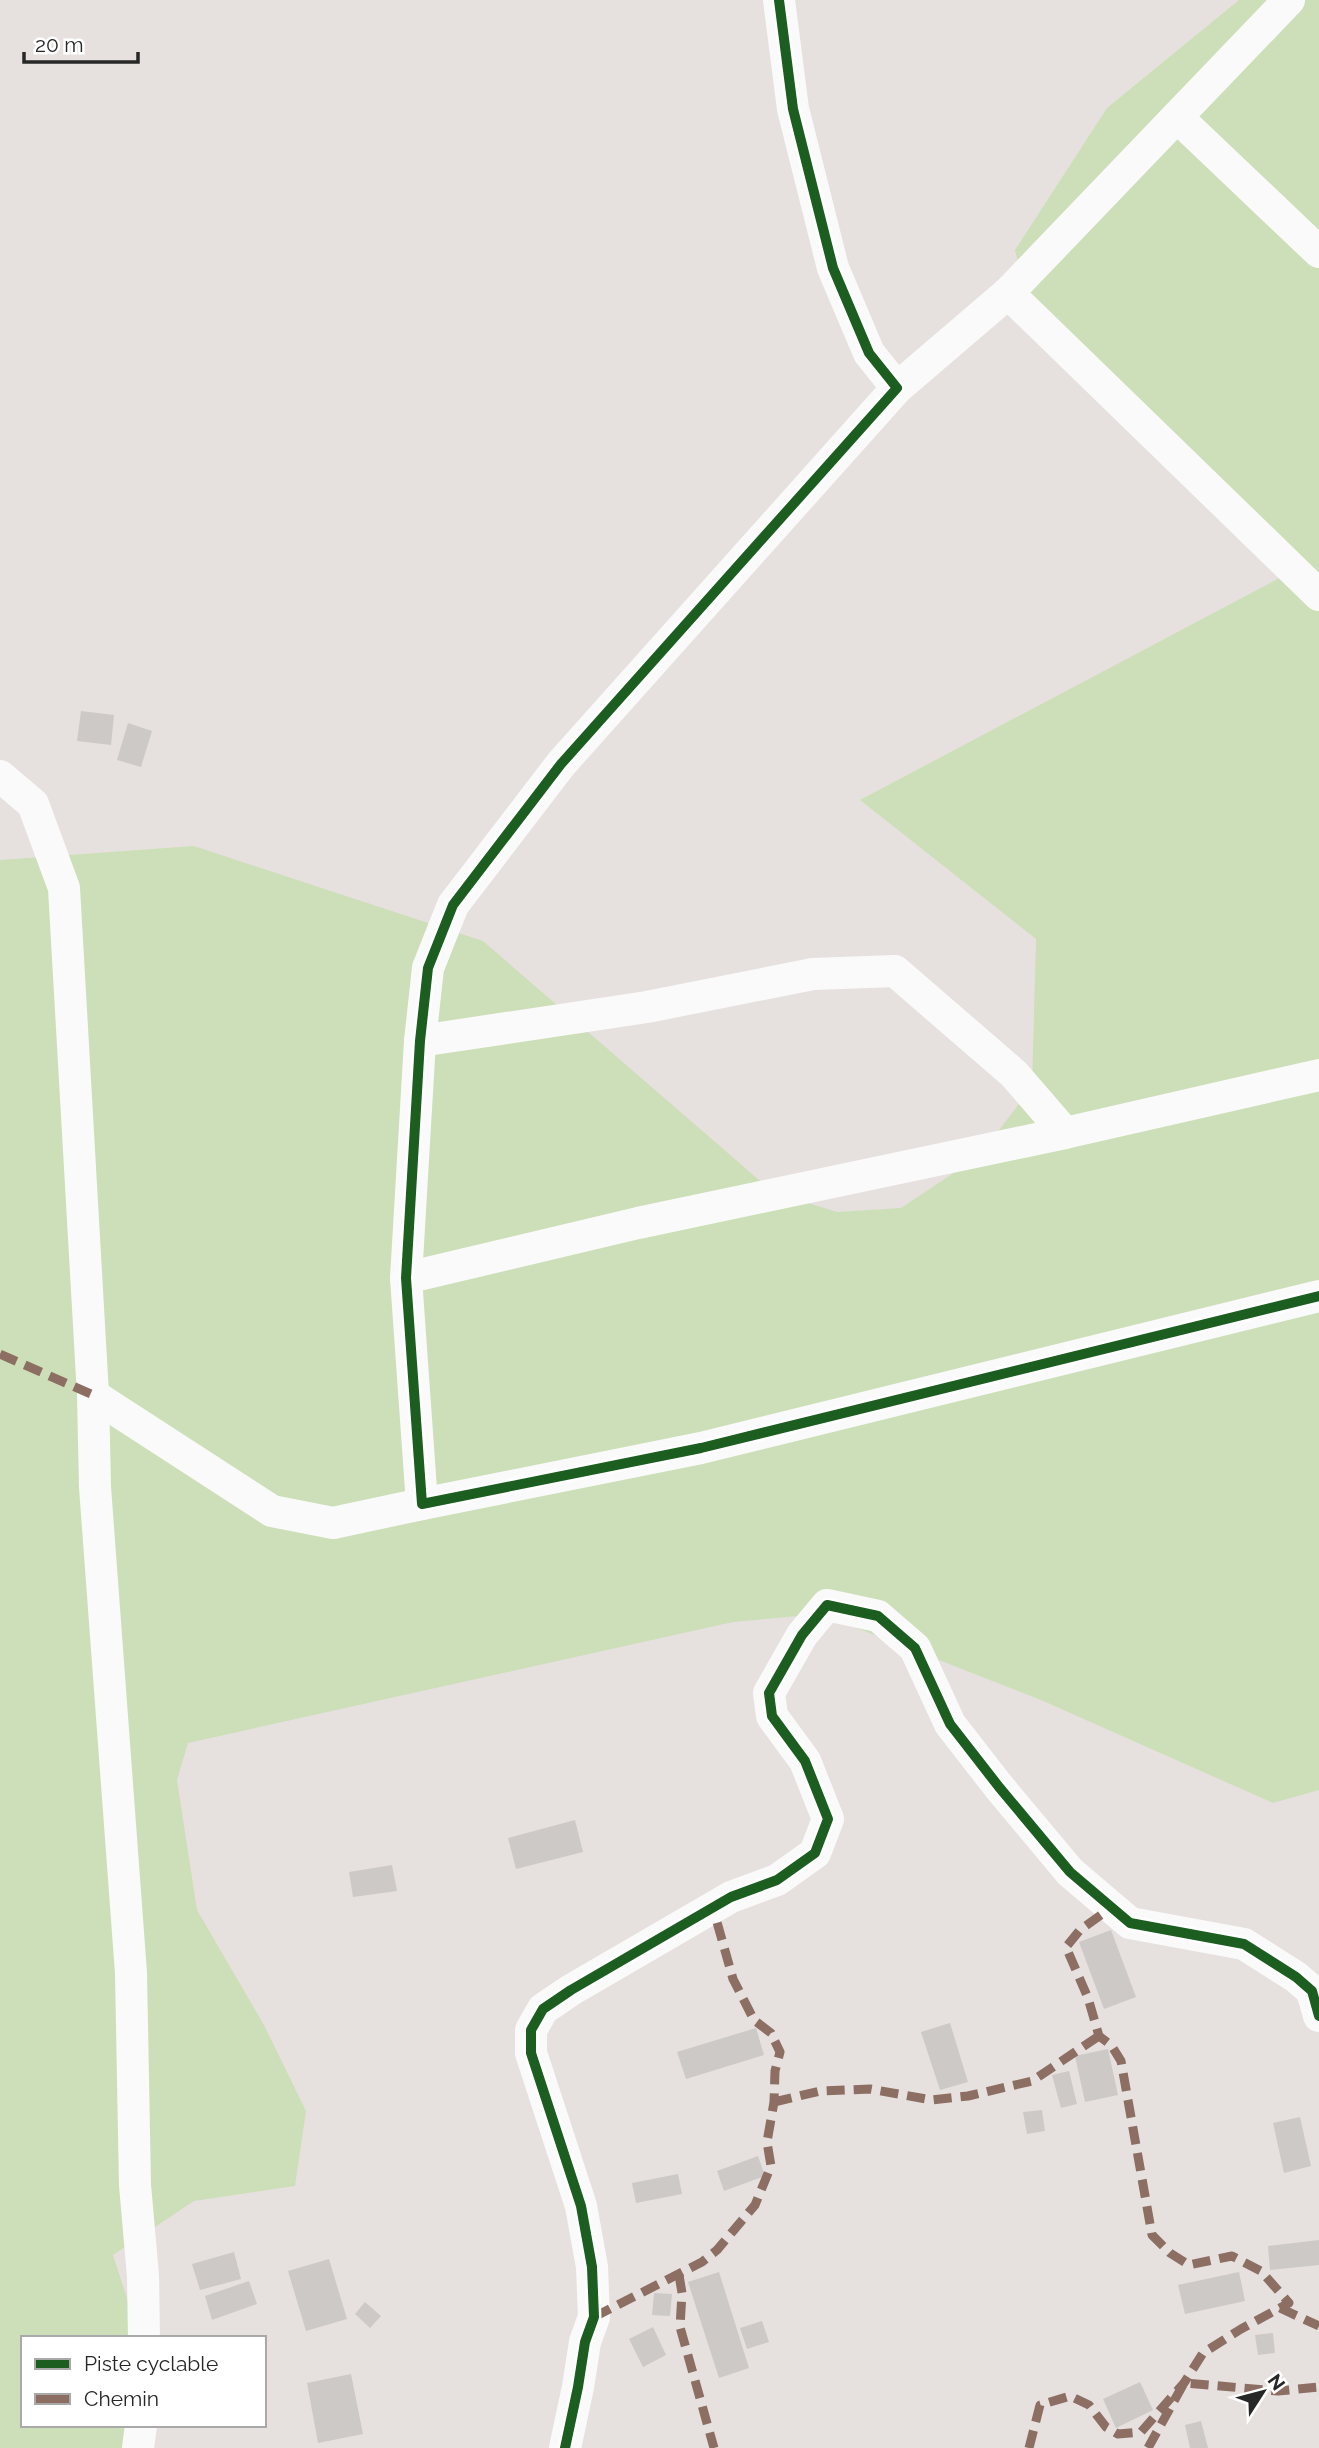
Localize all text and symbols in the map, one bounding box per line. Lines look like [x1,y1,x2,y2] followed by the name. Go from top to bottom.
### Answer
[24,21,138,65] scale bar
[35,32,83,57] text: 20 m
[21,2336,266,2427] legend
[84,2351,218,2376] text: Piste cyclable
[1228,2357,1298,2427] north arrow
[1264,2370,1290,2394] text: N
[84,2386,159,2411] text: Chemin

